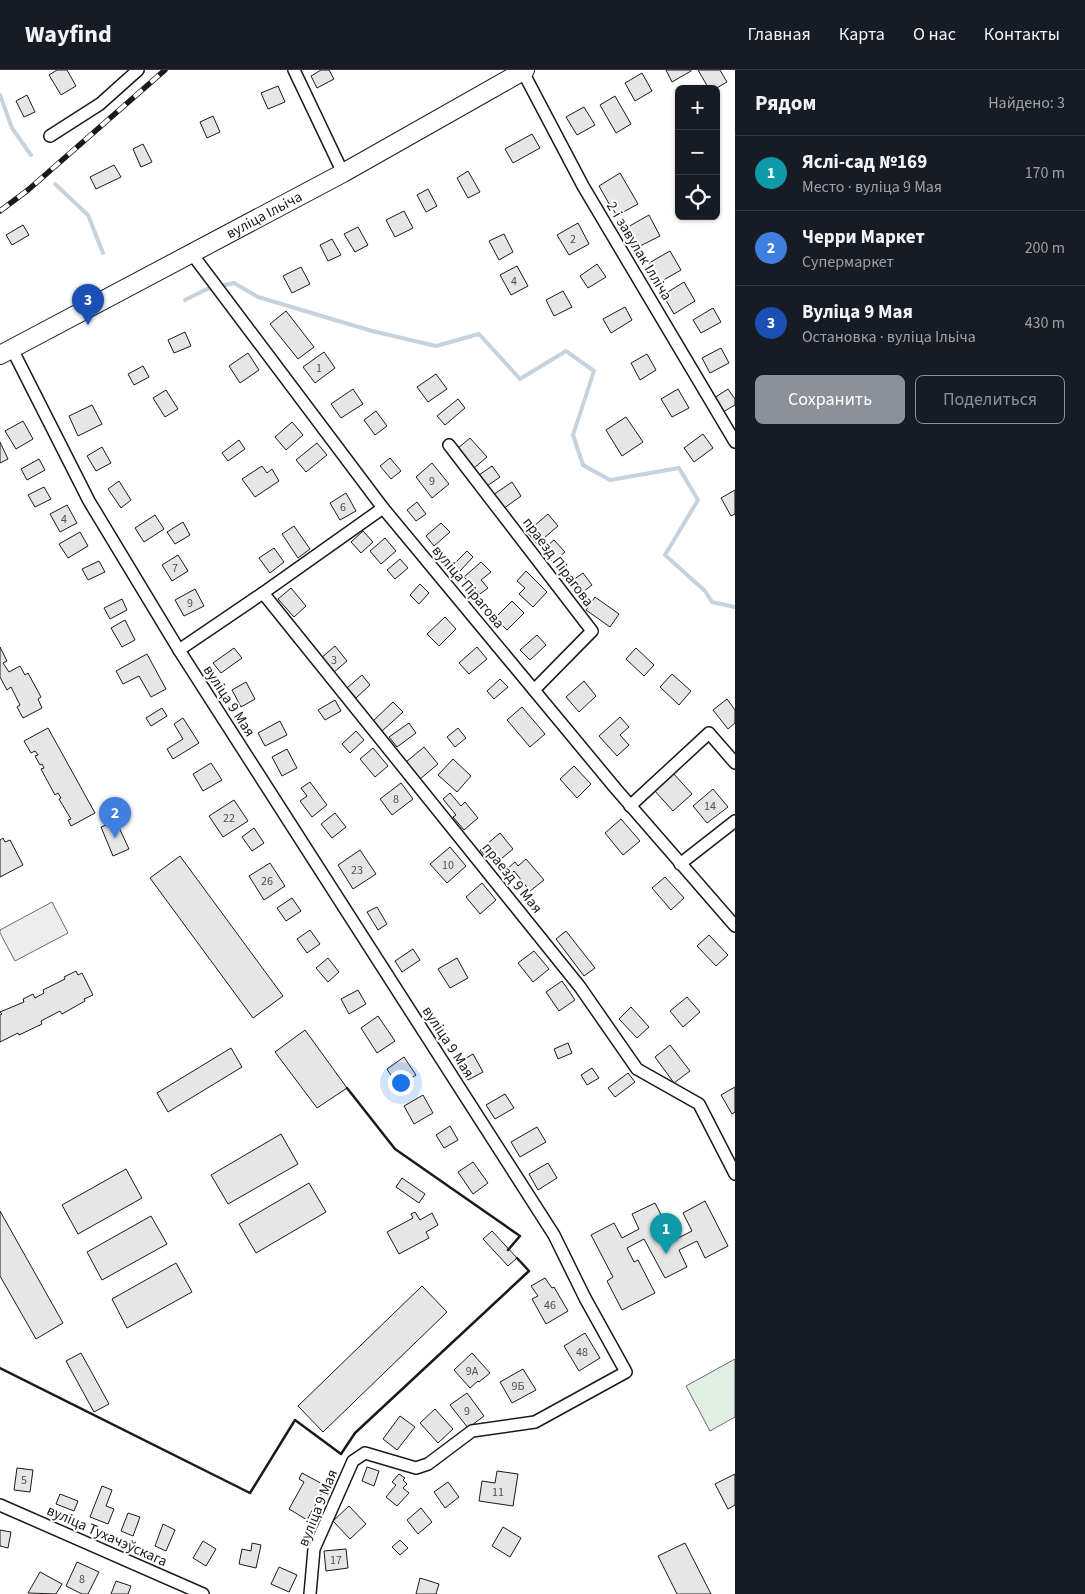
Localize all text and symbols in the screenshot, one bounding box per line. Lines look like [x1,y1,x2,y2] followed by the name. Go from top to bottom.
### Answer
[25,17,112,52] text: Wayfind
[748,22,811,47] text: Главная
[839,22,885,47] text: Карта
[913,22,956,47] text: О нас
[984,22,1060,47] text: Контакты
[675,85,720,220] map controls
[675,85,720,130] button: +
[755,88,816,118] text: Рядом
[988,92,1065,114] text: Найдено: 3
[675,130,720,175] button: −
[802,149,927,176] text: Яслі-сад №169
[767,162,775,184] text: 1
[1025,162,1065,184] text: 170 m
[675,175,720,220] button: locate
[802,176,942,198] text: Место · вуліца 9 Мая
[222,186,306,244] street label: вуліца Ільіча
[601,197,677,305] street label: 2-і завулак Ілліча
[802,224,925,251] text: Черри Маркет
[570,231,576,248] house number: 2
[767,237,775,259] text: 2
[1025,237,1065,259] text: 200 m
[802,251,894,273] text: Супермаркет
[511,273,517,290] house number: 4
[72,284,104,325] pin: 3
[802,299,913,326] text: Вуліца 9 Мая
[767,312,775,334] text: 3
[1025,312,1065,334] text: 430 m
[802,326,976,348] text: Остановка · вуліца Ільіча
[316,360,322,377] house number: 1
[755,375,905,424] button: Сохранить
[915,375,1065,424] button: Поделиться
[429,473,435,490] house number: 9
[340,499,346,516] house number: 6
[61,511,67,528] house number: 4
[517,513,599,611] street label: праезд Пірагова
[427,541,509,633] street label: вуліца Пірагова
[172,560,178,577] house number: 7
[187,595,193,612] house number: 9
[331,652,337,669] house number: 3
[198,661,260,741] street label: вуліца 9 Мая
[393,791,399,808] house number: 8
[99,797,131,838] pin: 2
[704,798,716,815] house number: 14
[223,810,235,827] house number: 22
[477,838,547,918] street label: праезд 9 Мая
[442,857,454,874] house number: 10
[351,862,363,879] house number: 23
[261,873,273,890] house number: 26
[417,1002,479,1082] street label: вуліца 9 Мая
[388,1070,414,1096] your location
[650,1213,682,1254] pin: 1
[544,1297,556,1314] house number: 46
[576,1344,588,1361] house number: 48
[466,1363,479,1380] house number: 9А
[512,1378,524,1395] house number: 9Б
[464,1403,470,1420] house number: 9
[293,1466,343,1550] street label: вуліца 9 Мая
[21,1472,27,1489] house number: 5
[492,1484,504,1501] house number: 11
[43,1500,171,1572] street label: вуліца Тухачэўскага
[330,1552,342,1569] house number: 17
[79,1571,85,1588] house number: 8

